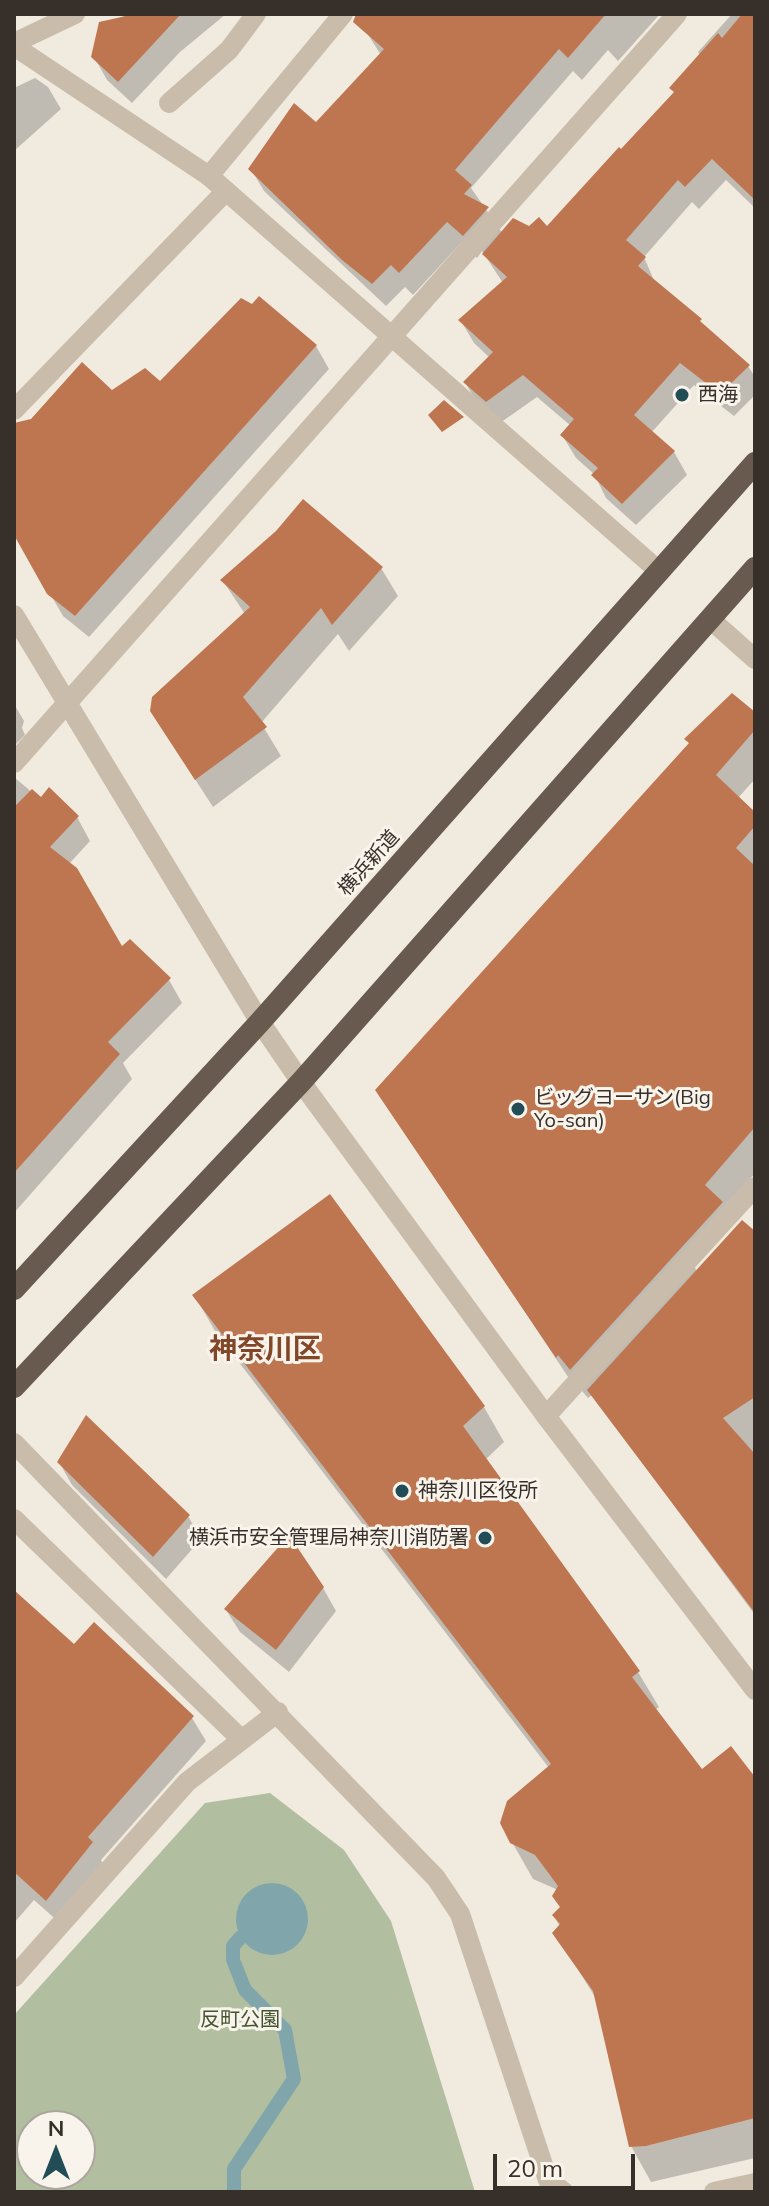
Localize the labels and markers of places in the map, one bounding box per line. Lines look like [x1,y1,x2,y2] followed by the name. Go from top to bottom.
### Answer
[698,383,738,407] place label: 西海
[673,386,691,404] marker: 西海
[534,1086,711,1133] place label: ビッグヨーサン(Big Yo-san)
[509,1100,527,1118] marker: ビッグヨーサン(Big Yo-san)
[418,1479,538,1503] place label: 神奈川区役所
[393,1482,411,1500] marker: 神奈川区役所
[189,1526,469,1550] place label: 横浜市安全管理局神奈川消防署
[476,1529,494,1547] marker: 横浜市安全管理局神奈川消防署

